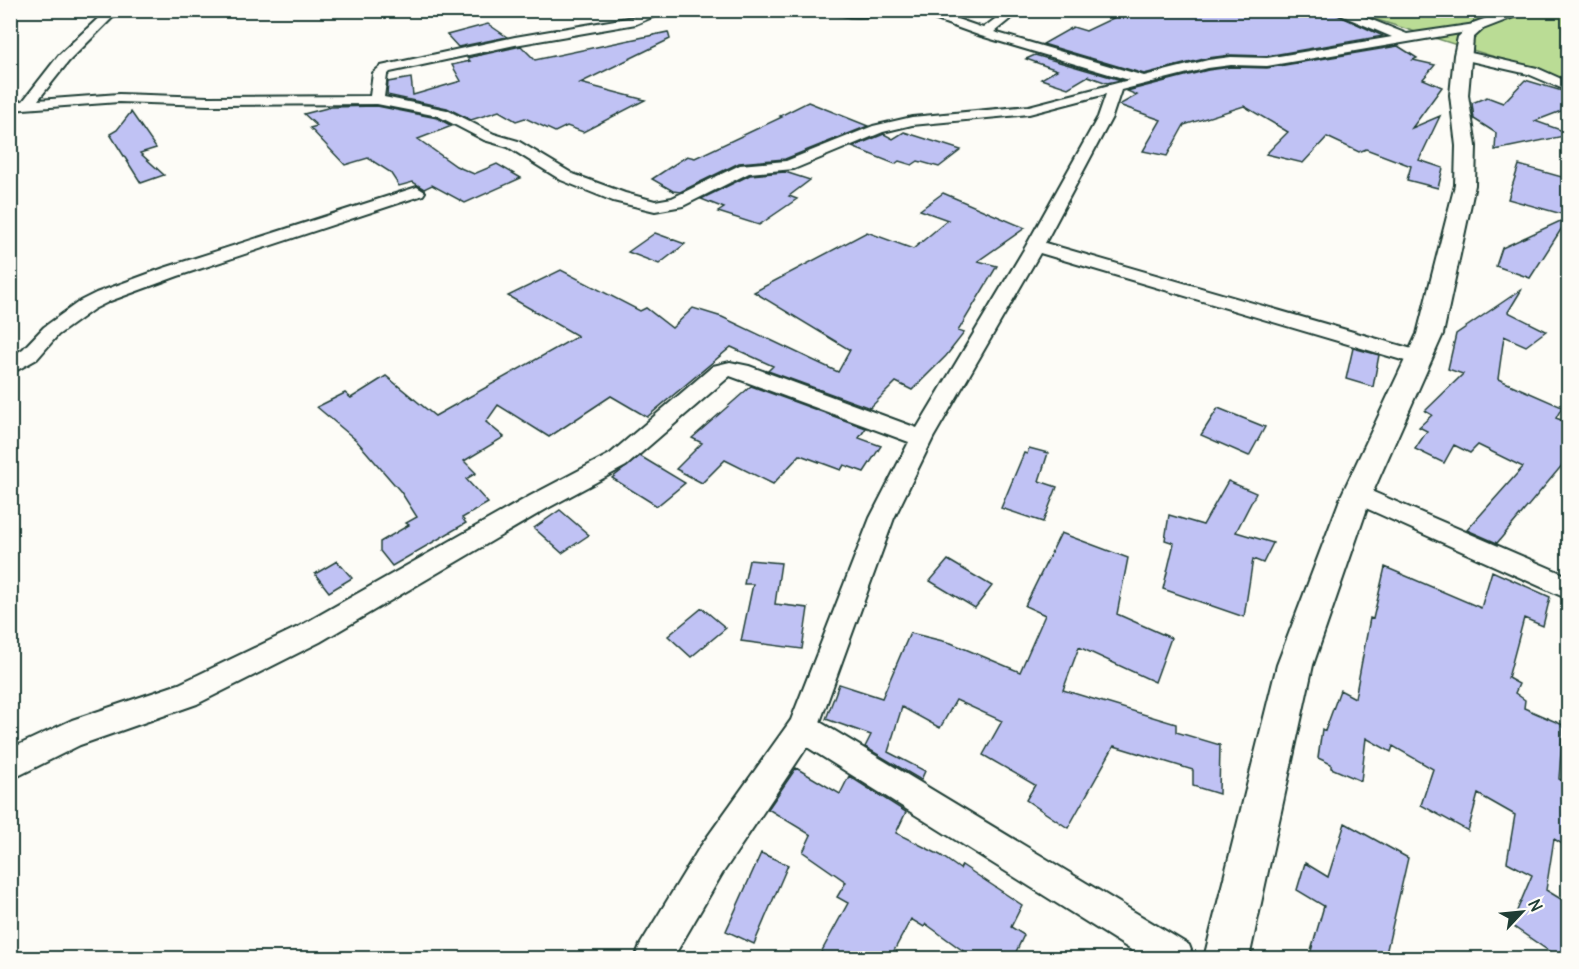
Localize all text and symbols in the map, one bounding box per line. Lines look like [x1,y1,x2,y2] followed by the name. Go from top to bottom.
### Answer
[1492,882,1552,942] north arrow
[1524,896,1547,915] text: N

